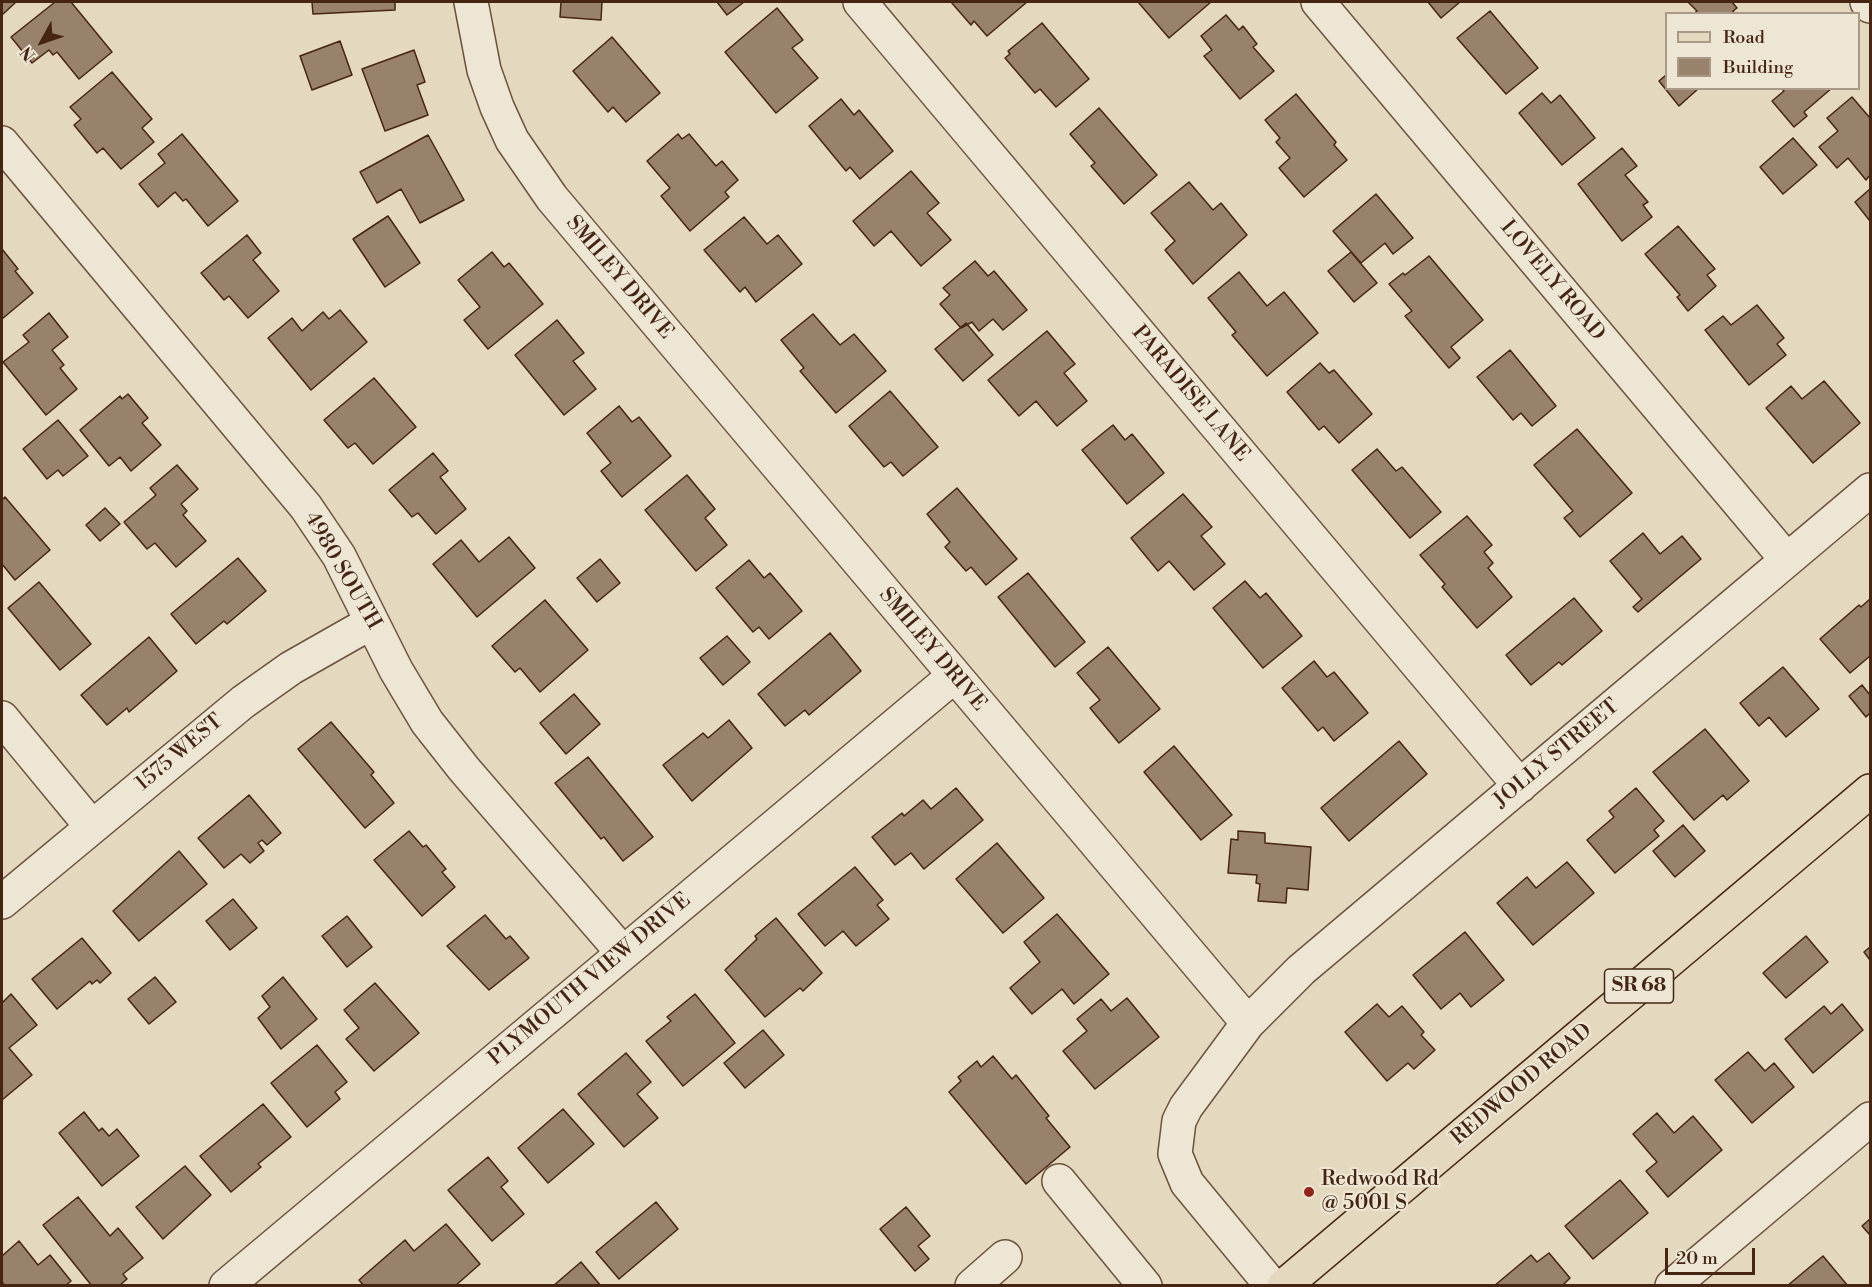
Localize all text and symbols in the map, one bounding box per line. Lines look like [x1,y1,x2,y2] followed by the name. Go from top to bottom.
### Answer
[12,12,72,72] north arrow
[1665,12,1860,90] legend
[1723,26,1765,49] text: Road
[16,42,40,65] text: N
[1723,56,1793,79] text: Building
[560,211,678,345] street label: SMILEY DRIVE
[1494,216,1610,346] street label: LOVELY ROAD
[1126,321,1254,467] street label: PARADISE LANE
[298,508,386,634] street label: 4980 SOUTH
[873,583,991,717] street label: SMILEY DRIVE
[1489,694,1625,814] street label: JOLLY STREET
[131,709,229,797] street label: 1575 WEST
[484,888,696,1072] street label: PLYMOUTH VIEW DRIVE
[1604,969,1674,1003] road number: SR 68
[1446,1019,1598,1151] street label: REDWOOD ROAD
[1321,1167,1439,1217] place label: Redwood Rd @ 5001 S
[1302,1185,1316,1199] marker: Redwood Rd @ 5001 S
[1668,1236,1758,1274] scale bar
[1676,1247,1718,1270] text: 20 m

